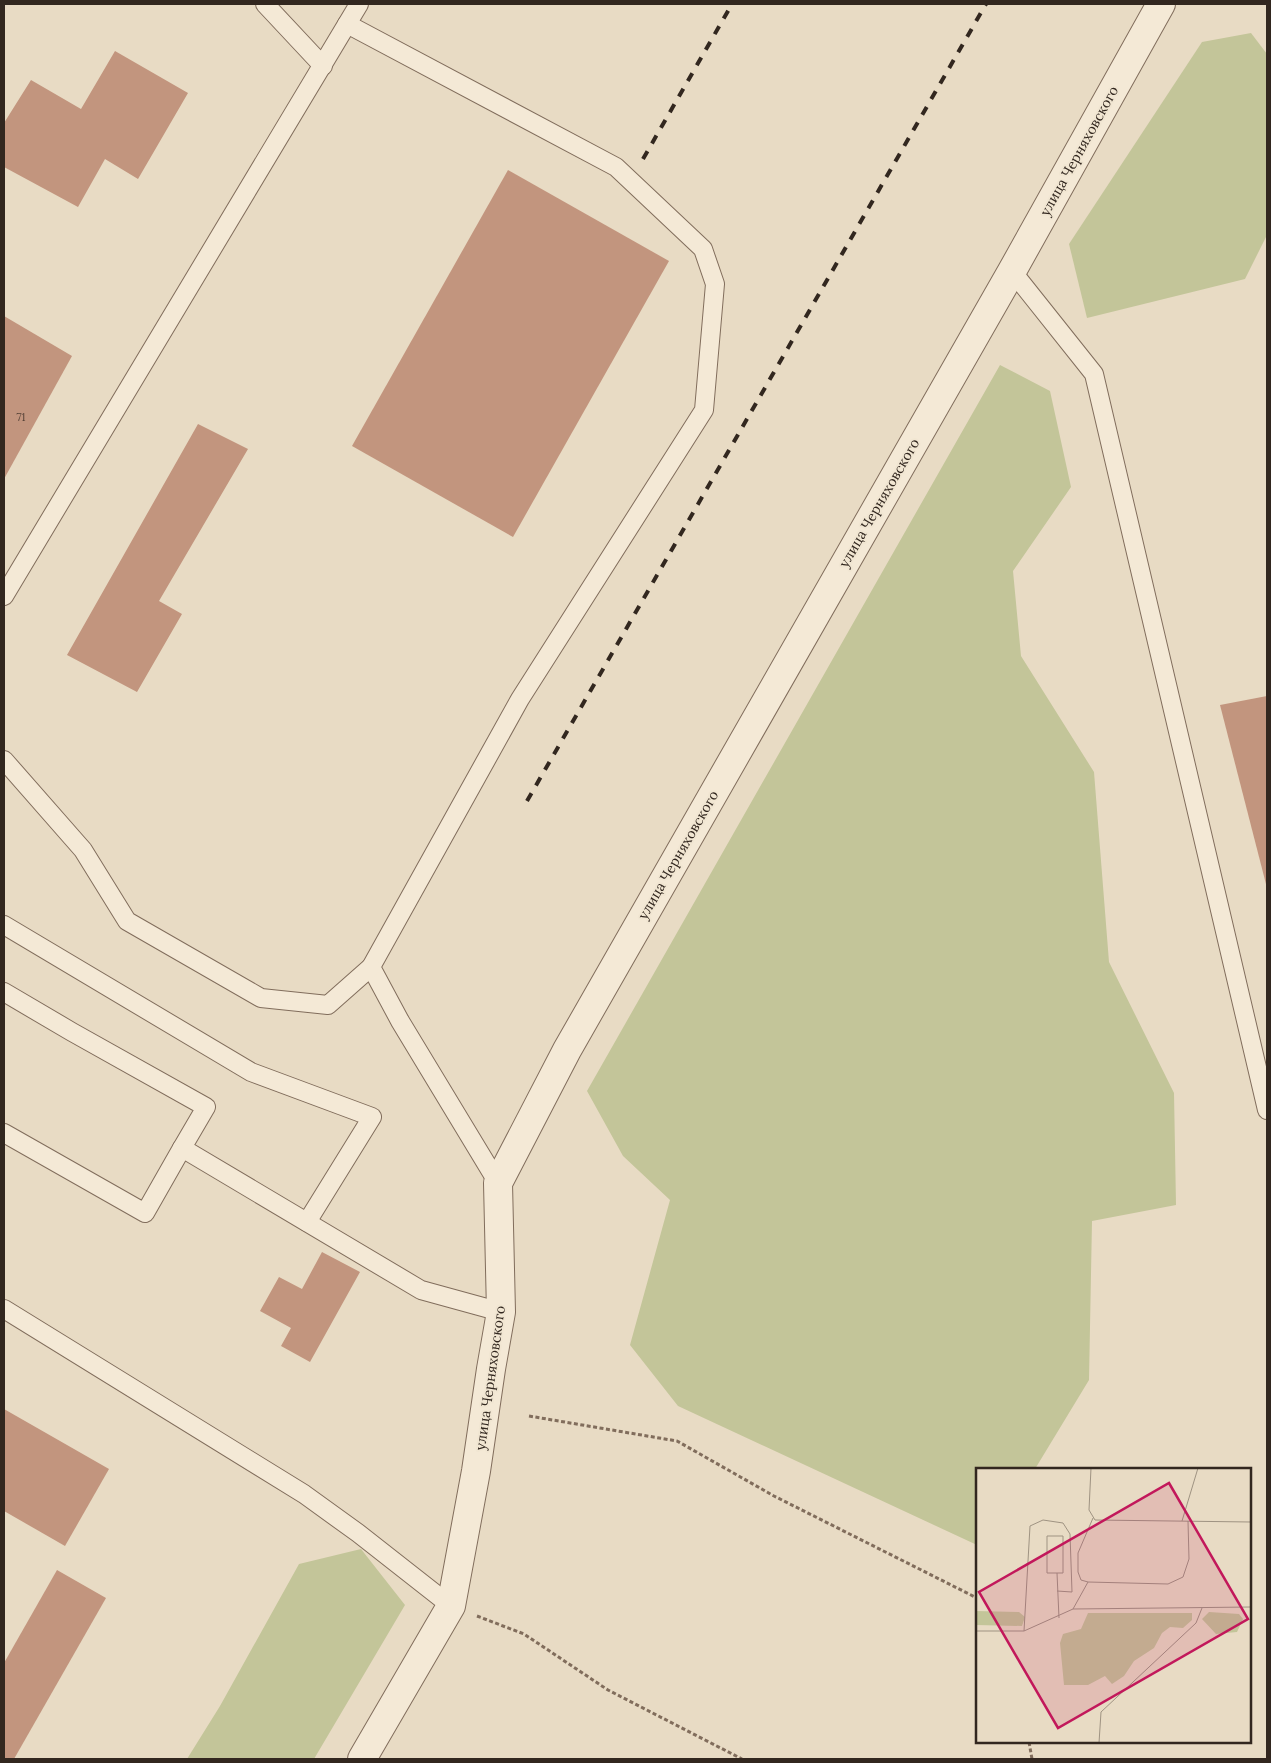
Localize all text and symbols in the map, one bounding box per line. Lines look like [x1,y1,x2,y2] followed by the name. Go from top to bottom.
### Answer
[1036,83,1122,219] street label: улица Черняховского
[16,410,26,424] house number: 71
[835,435,923,571] street label: улица Черняховского
[634,787,722,923] street label: улица Черняховского
[471,1304,509,1452] street label: улица Черняховского
[976,1468,1251,1743] inset map

